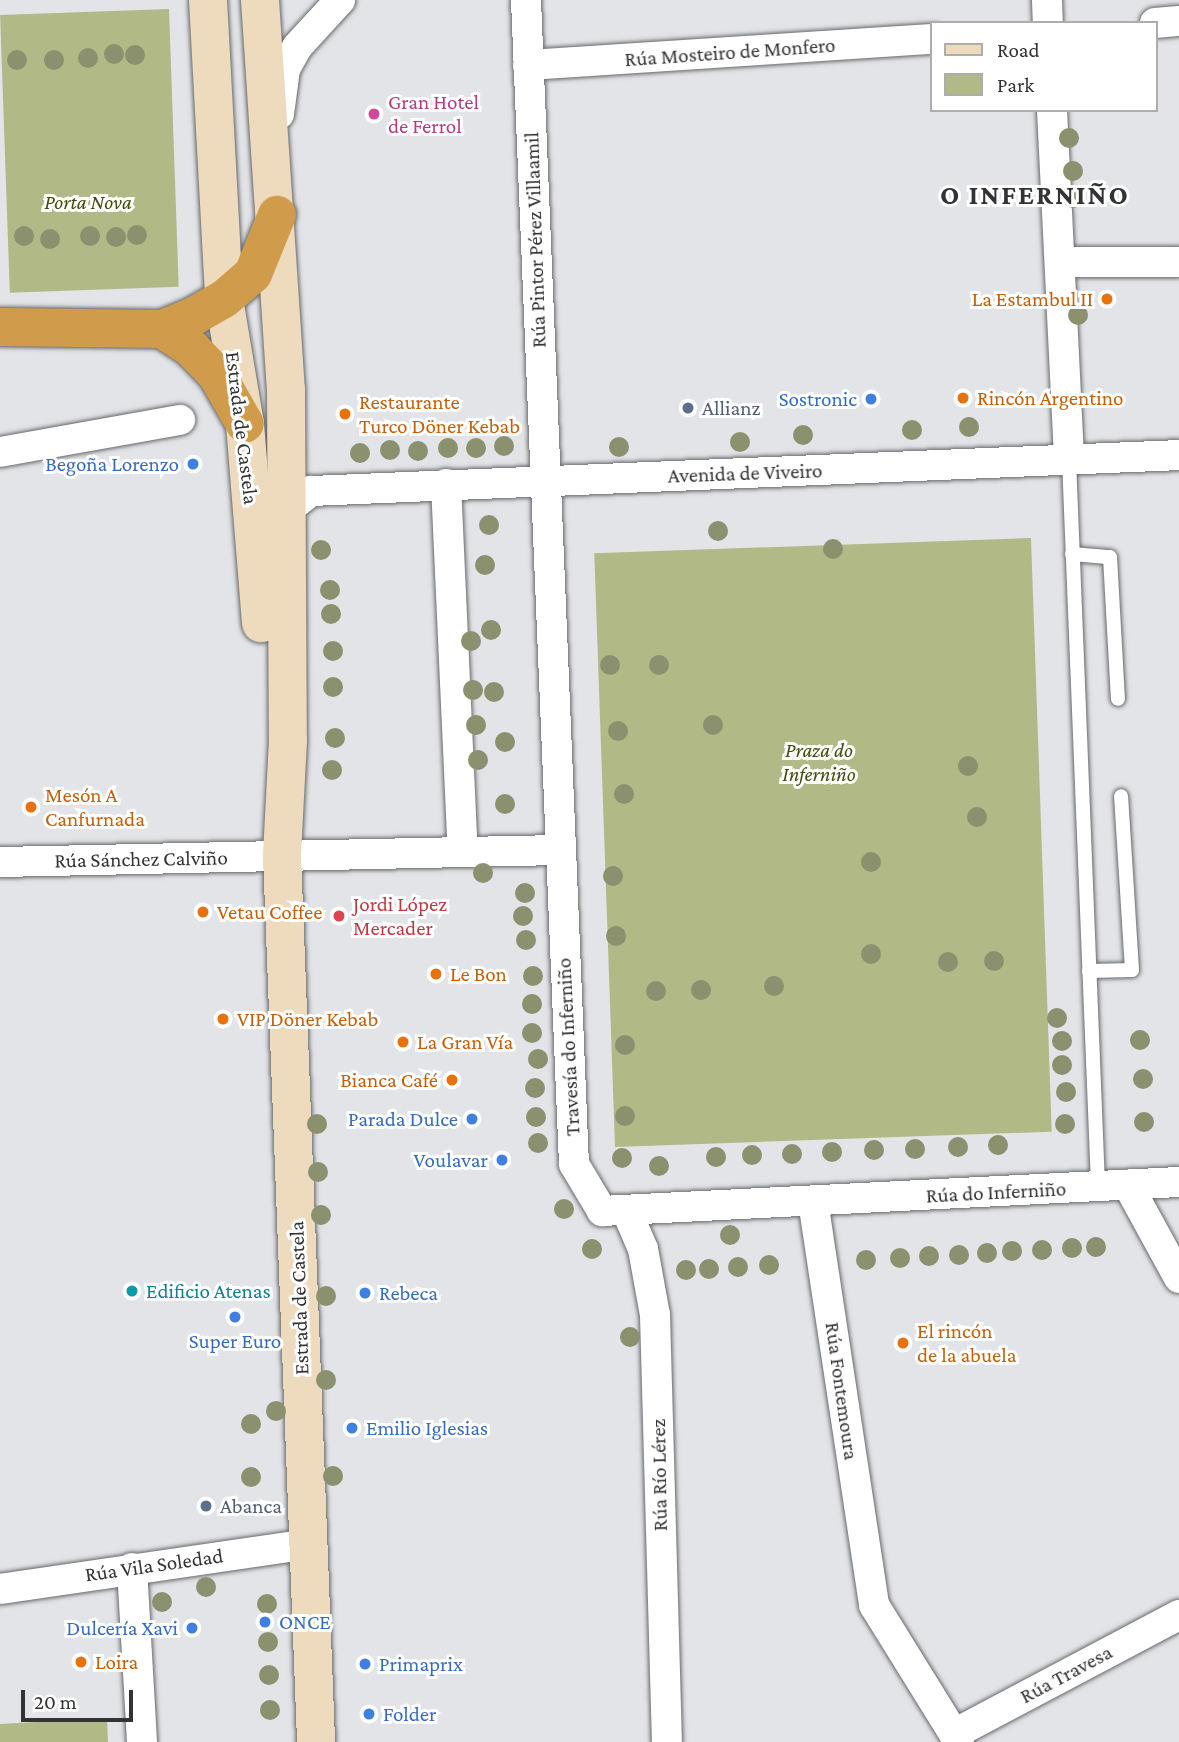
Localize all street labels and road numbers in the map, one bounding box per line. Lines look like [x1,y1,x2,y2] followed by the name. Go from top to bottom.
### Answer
[624,32,836,72] street label: Rúa Mosteiro de Monfero
[519,132,551,348] street label: Rúa Pintor Pérez Villaamil
[220,350,264,506] street label: Estrada de Castela
[667,458,823,488] street label: Avenida de Viveiro
[54,845,228,873] street label: Rúa Sánchez Calviño
[551,957,585,1137] street label: Travesía do Inferniño
[925,1176,1067,1208] street label: Rúa do Inferniño
[284,1221,314,1375] street label: Estrada de Castela
[820,1320,864,1462] street label: Rúa Fontemoura
[645,1419,673,1531] street label: Rúa Río Lérez
[83,1543,225,1587] street label: Rúa Vila Soledad
[1016,1639,1116,1709] street label: Rúa Travesa

